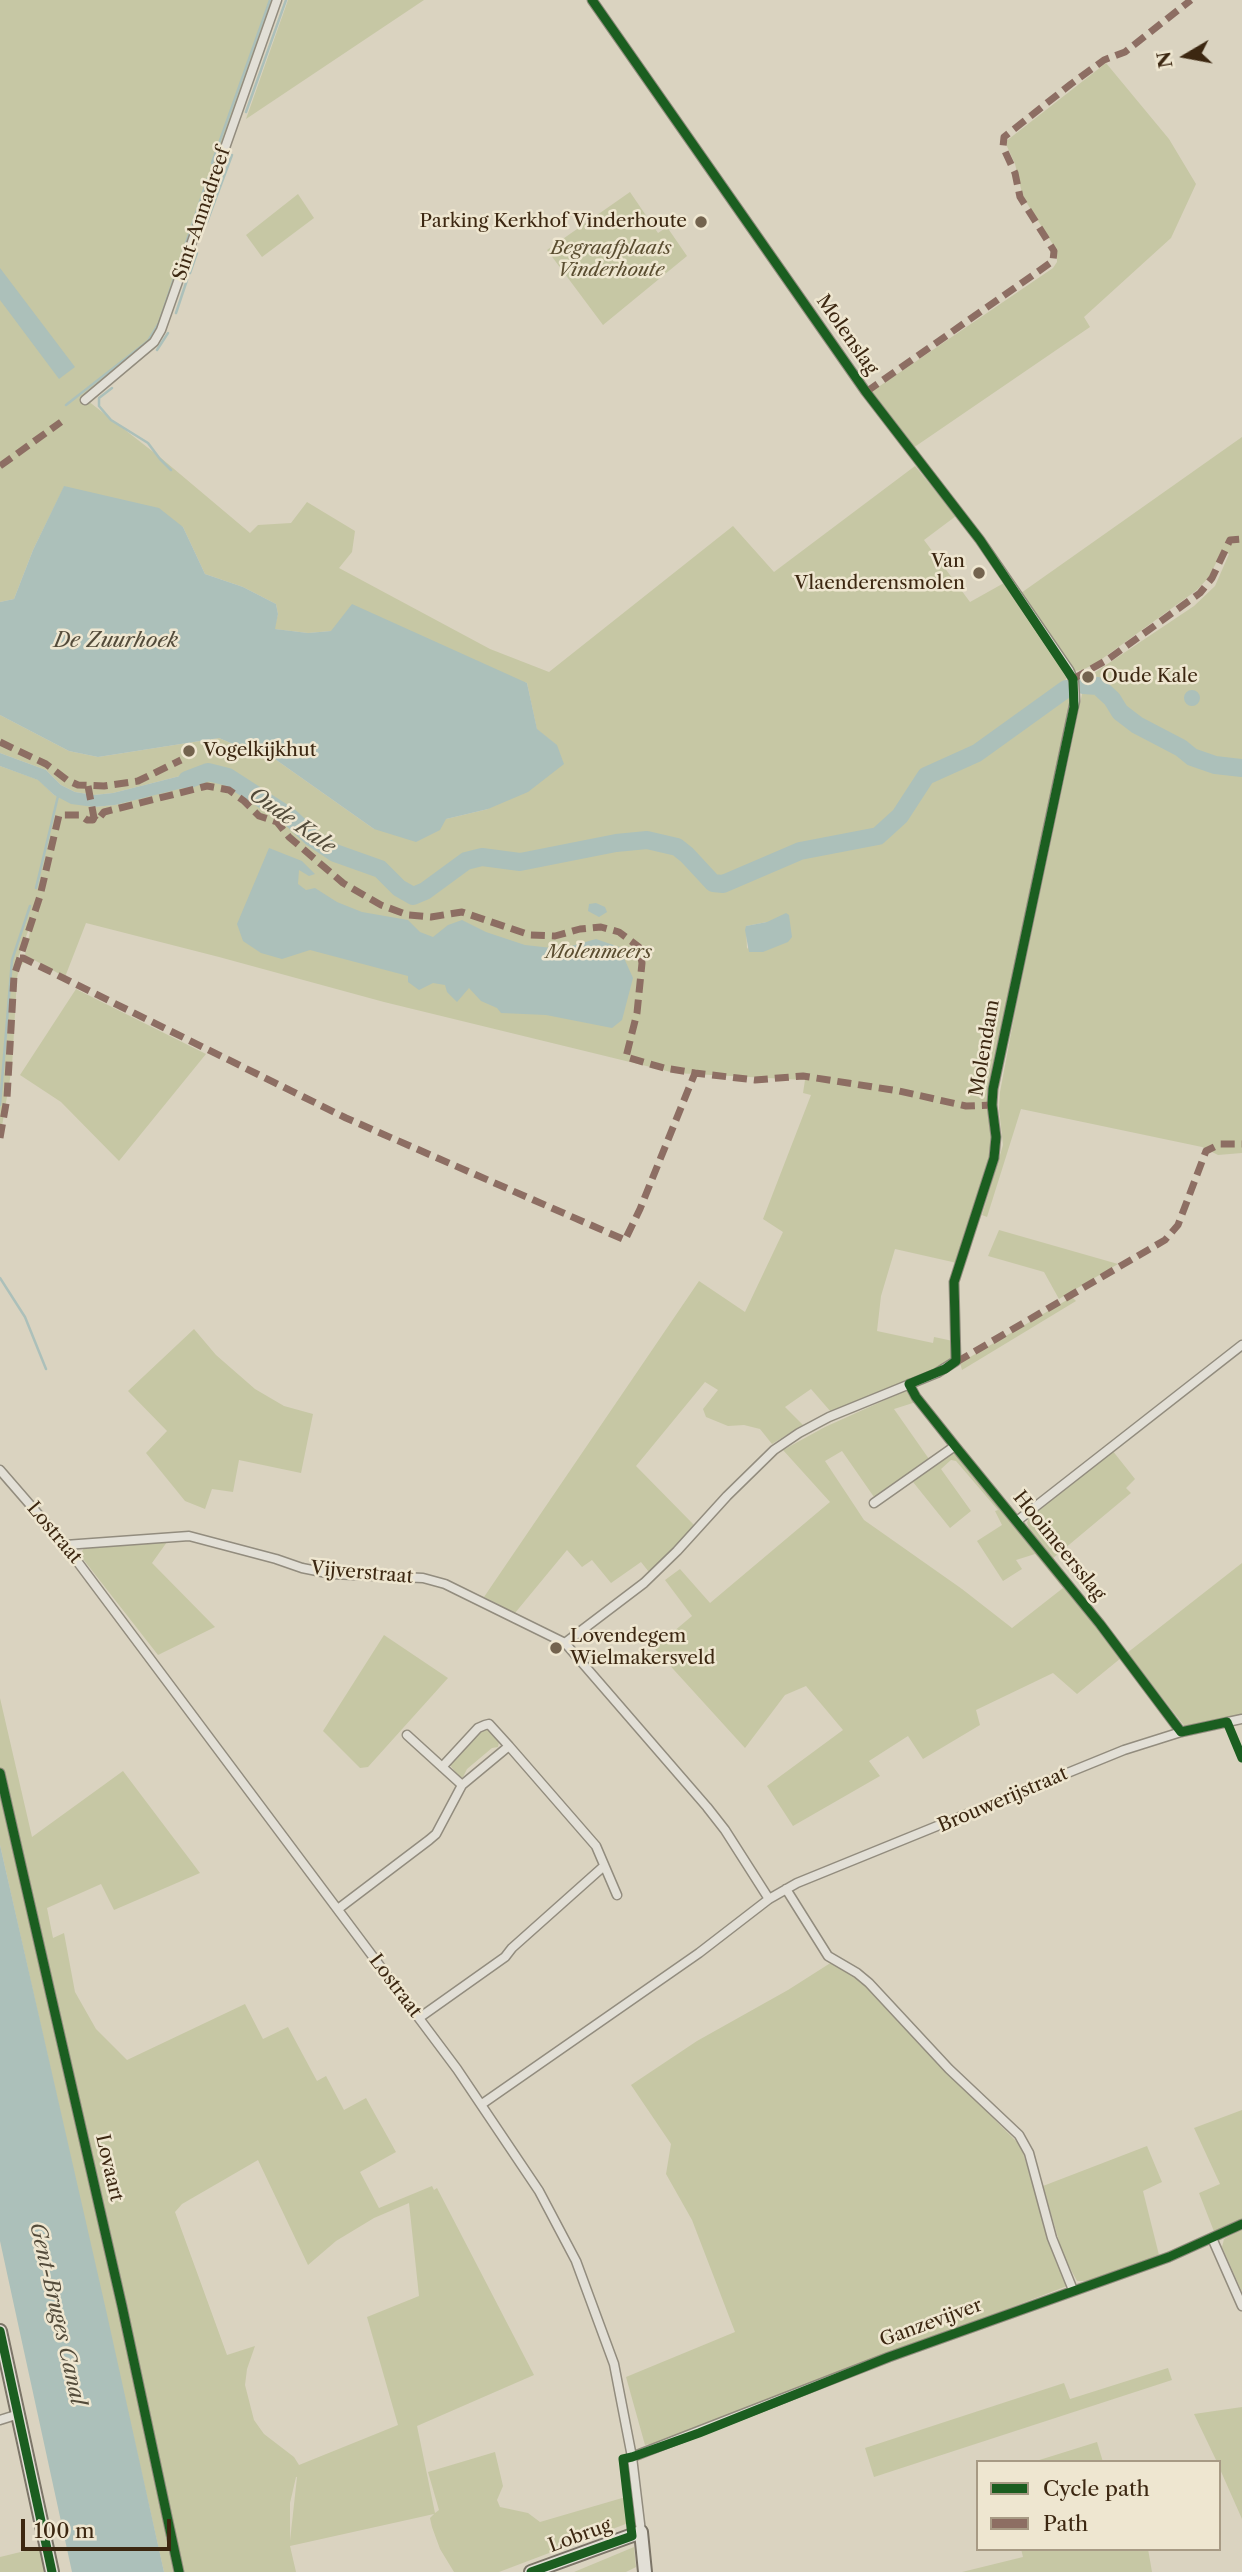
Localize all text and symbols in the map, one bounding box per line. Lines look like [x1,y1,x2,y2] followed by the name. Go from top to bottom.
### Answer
[1151,21,1221,91] north arrow
[1152,50,1178,70] text: N
[169,144,235,284] street label: Sint-Annadreef
[420,211,687,233] place label: Parking Kerkhof Vinderhoute
[693,214,709,230] marker: Parking Kerkhof Vinderhoute
[550,238,672,282] park label: Begraafplaats Vinderhoute
[811,291,883,379] street label: Molenslag
[794,551,965,595] place label: Van Vlaenderensmolen
[971,565,987,581] marker: Van Vlaenderensmolen
[54,628,178,654] water label: De Zuurhoek
[1102,666,1198,688] place label: Oude Kale
[1080,669,1096,685] marker: Oude Kale
[203,740,316,762] place label: Vogelkijkhut
[181,743,197,759] marker: Vogelkijkhut
[244,782,340,860] water label: Oude Kale
[546,942,652,964] park label: Molenmeers
[965,998,1005,1098] street label: Molendam
[1008,1487,1110,1605] street label: Hooimeersslag
[22,1497,86,1569] street label: Lostraat
[310,1557,414,1589] street label: Vijverstraat
[570,1626,715,1670] place label: Lovendegem Wielmakersveld
[548,1640,564,1656] marker: Lovendegem Wielmakersveld
[935,1762,1071,1838] street label: Brouwerijstraat
[364,1950,426,2022] street label: Lostraat
[90,2132,128,2204] street label: Lovaart
[24,2220,90,2408] water label: Gent-Bruges Canal
[877,2294,985,2352] street label: Ganzevijver
[976,2460,1221,2551] legend
[1043,2476,1150,2501] text: Cycle path
[24,2506,175,2550] scale bar
[1043,2511,1088,2536] text: Path
[545,2514,615,2558] street label: Lobrug
[34,2518,95,2543] text: 100 m

